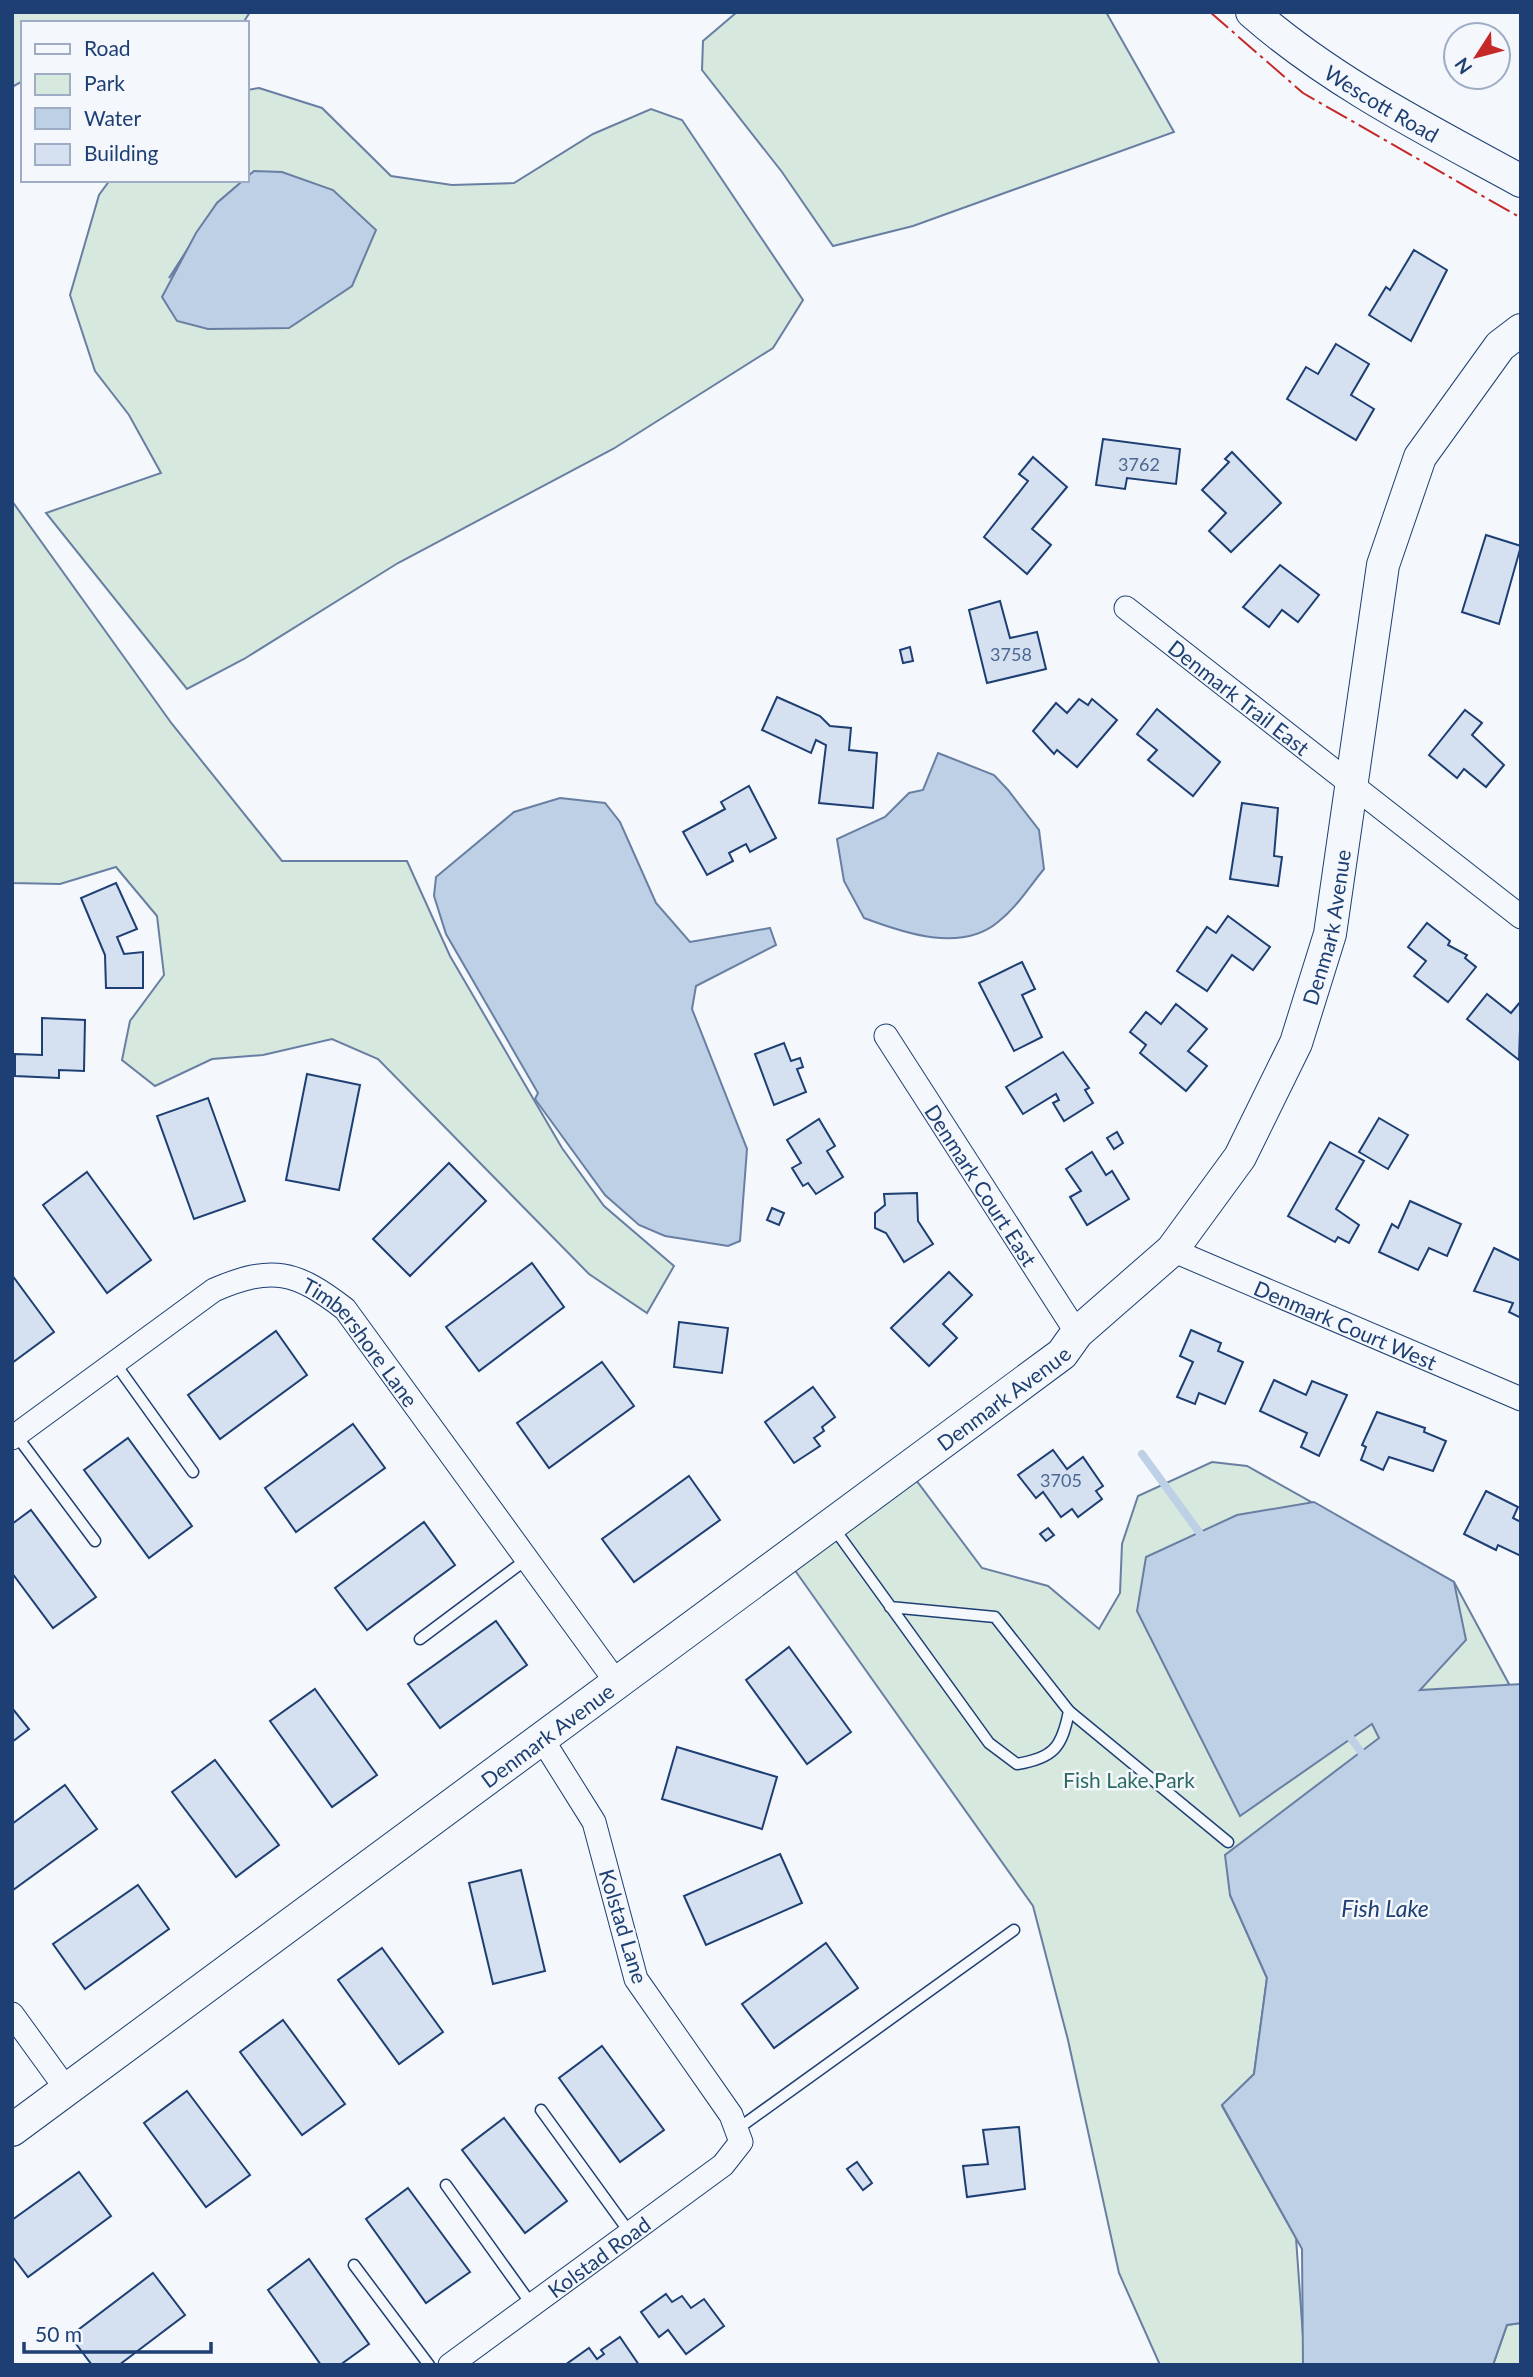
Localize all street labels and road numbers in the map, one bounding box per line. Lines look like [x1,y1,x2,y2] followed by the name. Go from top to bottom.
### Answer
[1320,59,1444,146] street label: Wescott Road
[1164,634,1315,760] street label: Denmark Trail East
[1296,848,1355,1008] street label: Denmark Avenue
[921,1099,1043,1271] street label: Denmark Court East
[299,1271,424,1411] street label: Timbershore Lane
[1251,1274,1441,1374] street label: Denmark Court West
[931,1342,1076,1455] street label: Denmark Avenue
[475,1677,618,1792] street label: Denmark Avenue
[595,1866,653,1986] street label: Kolstad Lane
[542,2210,655,2302] street label: Kolstad Road

